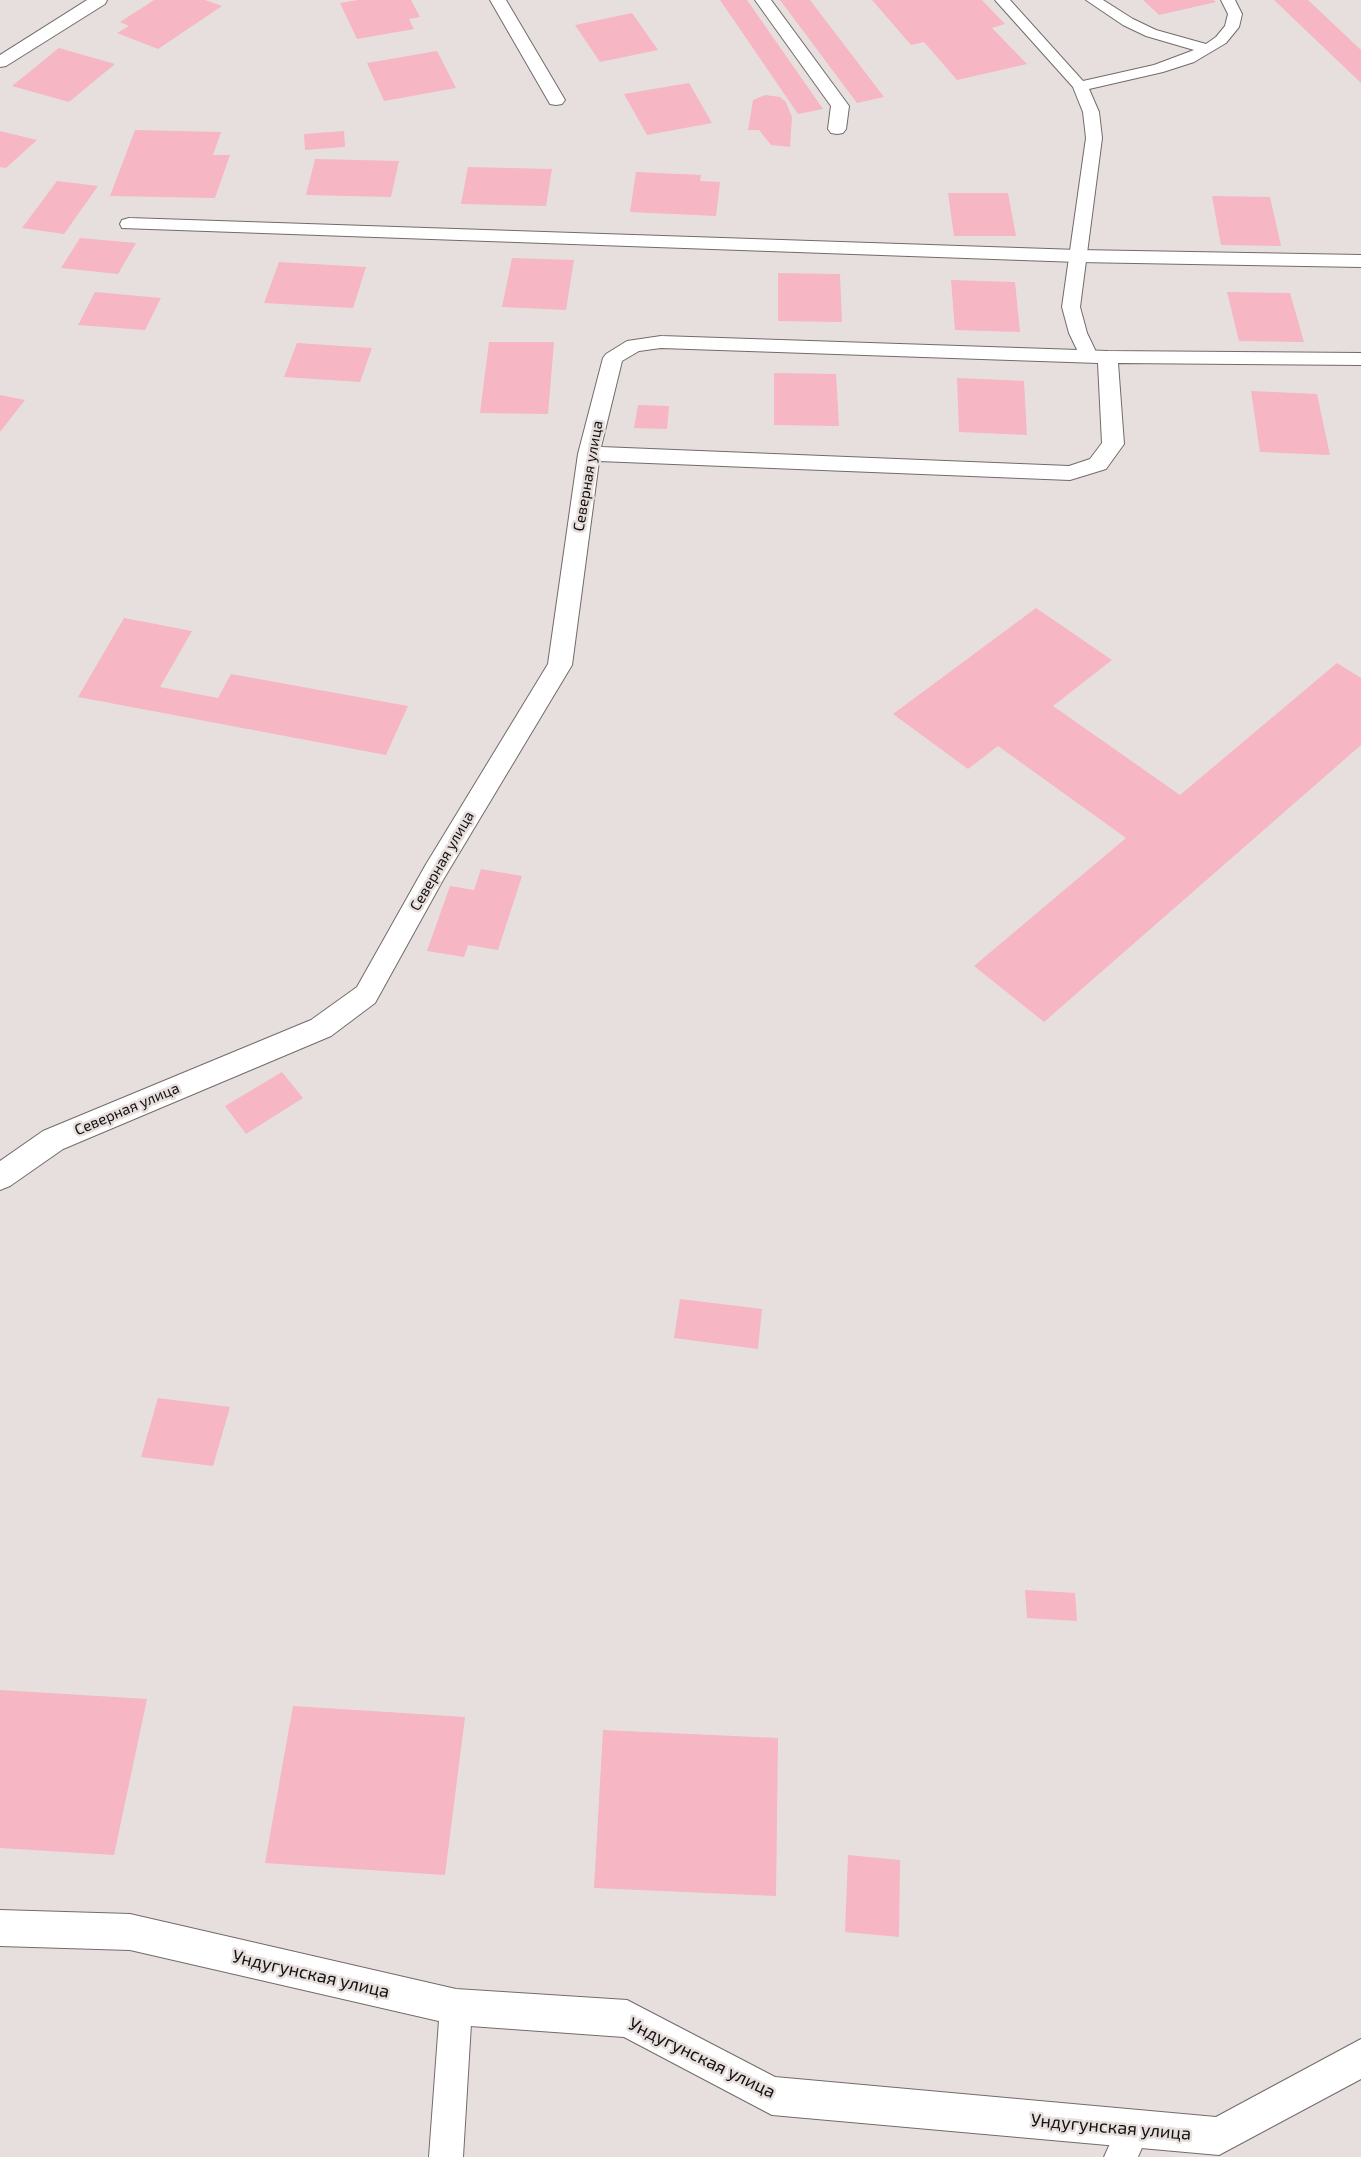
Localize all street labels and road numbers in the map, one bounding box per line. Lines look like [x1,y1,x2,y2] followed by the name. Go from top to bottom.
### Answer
[569,419,607,533] street label: Северная улица
[406,808,478,914] street label: Северная улица
[72,1079,182,1139] street label: Северная улица
[230,1945,392,2003] street label: Ундугунская улица
[625,2013,779,2103] street label: Ундугунская улица
[1030,2109,1192,2145] street label: Ундугунская улица

